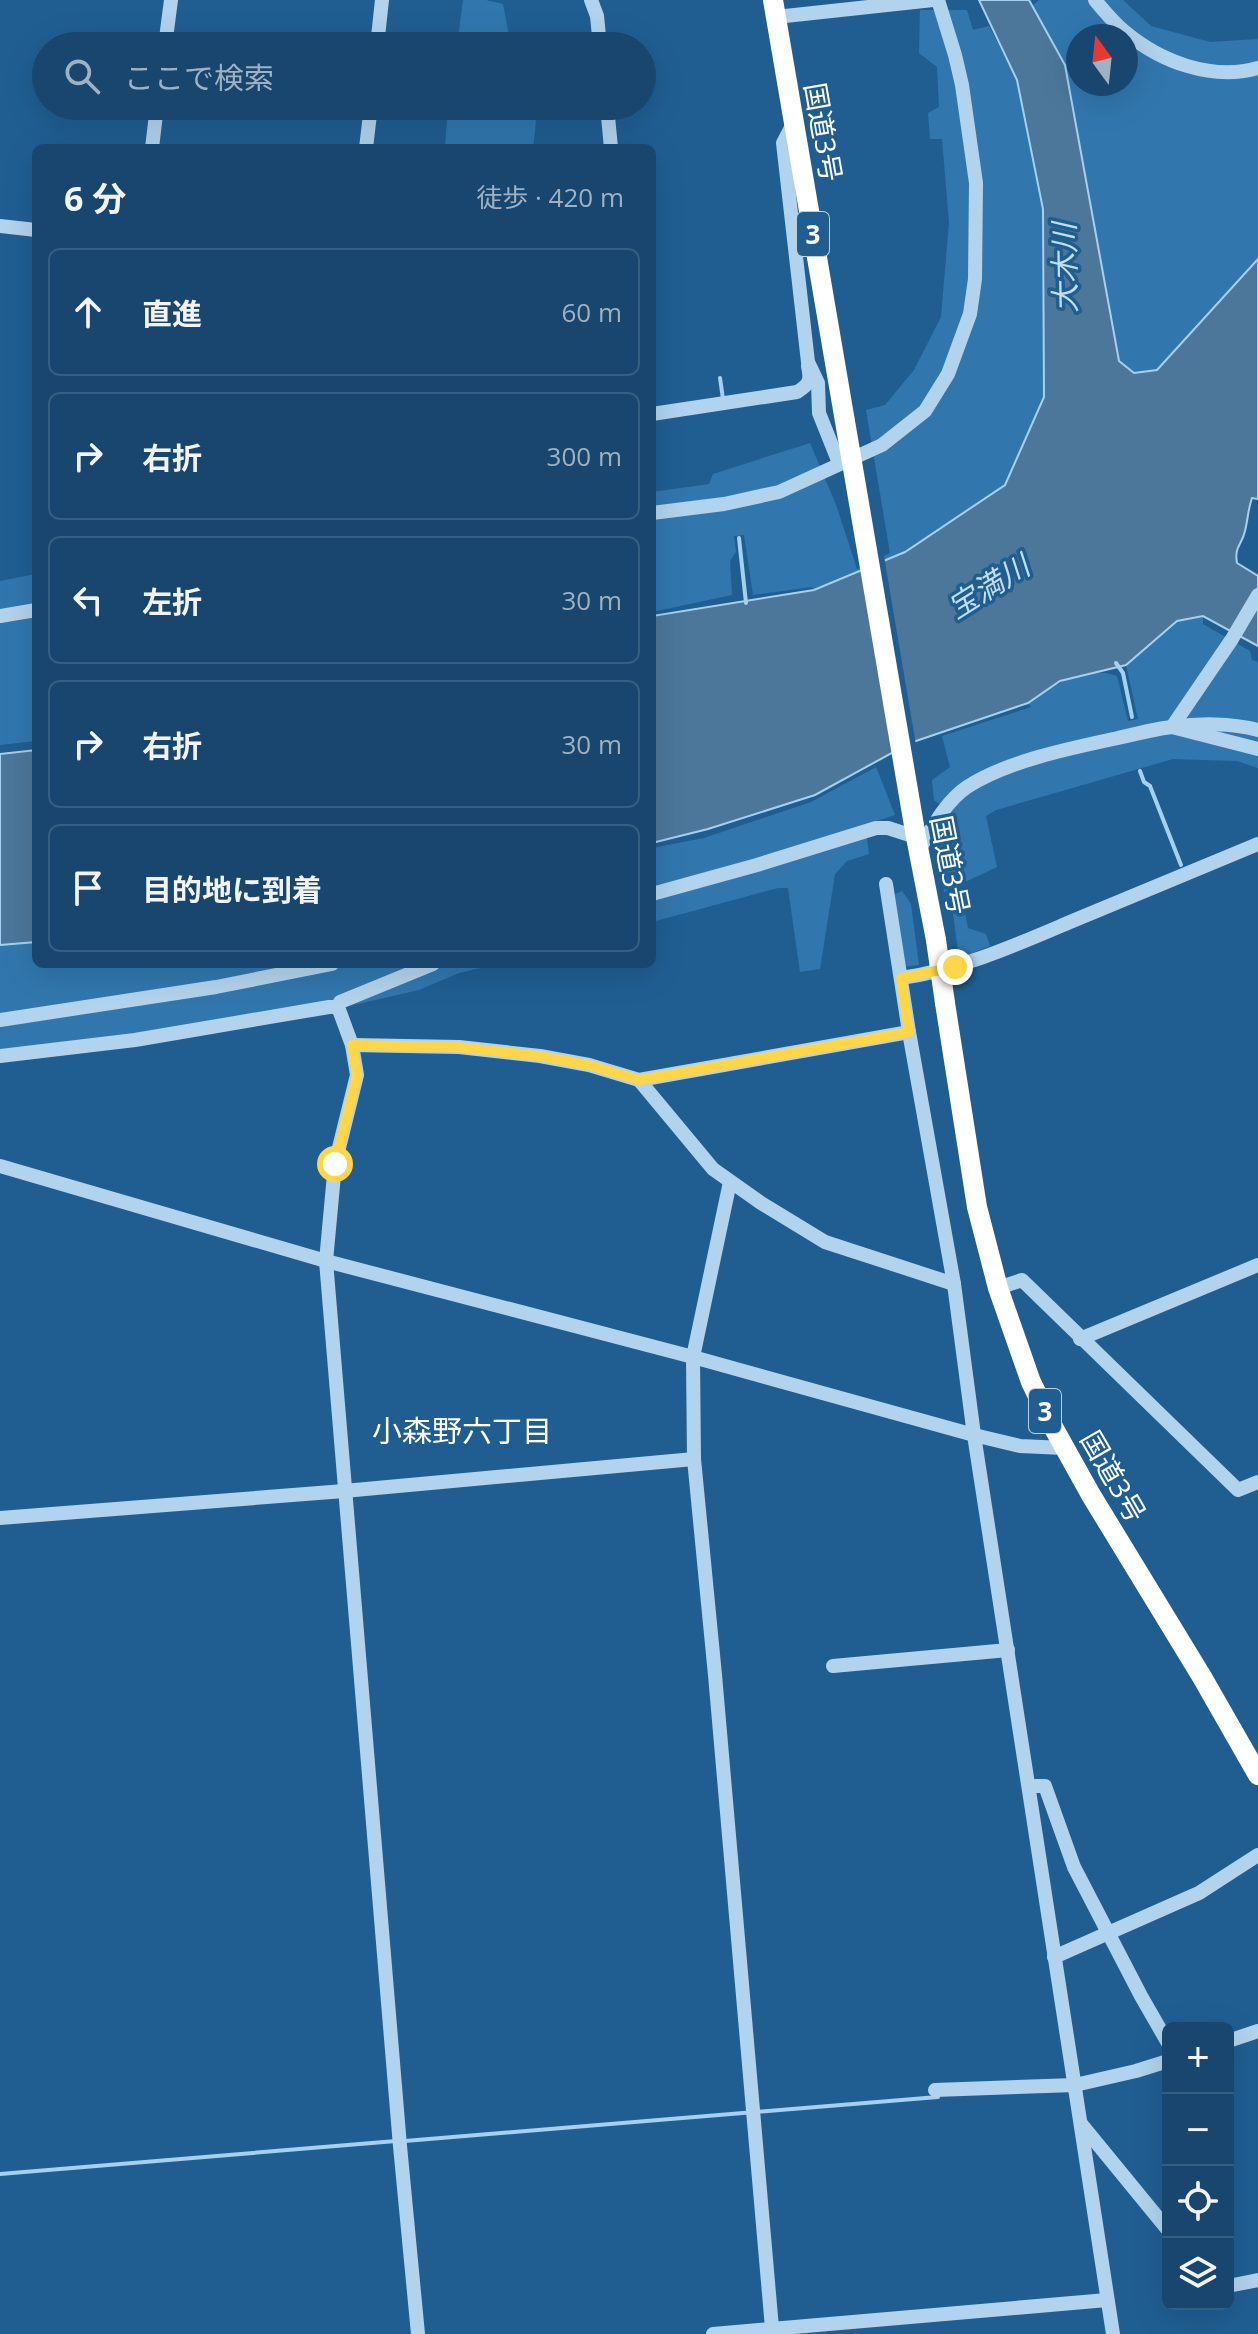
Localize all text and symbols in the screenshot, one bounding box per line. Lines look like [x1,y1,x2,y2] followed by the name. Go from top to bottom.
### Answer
[1066,24,1138,96] north arrow
[32,32,656,120] search box
[60,54,104,98] icon: search
[124,57,274,98] text: ここで検索
[797,79,851,185] street label: 国道3号
[64,175,126,221] text: 6 分
[476,179,624,215] text: 徒歩 · 420 m
[797,212,829,256] road number: 3
[1043,220,1085,313] water label: 大木川
[66,290,110,334] icon: ahead
[142,293,202,334] text: 直進
[561,294,622,330] text: 60 m
[66,434,110,478] icon: right
[142,437,202,478] text: 右折
[547,438,622,474] text: 300 m
[939,543,1040,627] water label: 宝満川
[66,578,110,622] icon: left
[142,581,202,622] text: 左折
[561,582,622,618] text: 30 m
[66,722,110,766] icon: right
[142,725,202,766] text: 右折
[561,726,622,762] text: 30 m
[923,812,979,918] street label: 国道3号
[66,866,110,910] icon: arrive
[142,869,322,910] text: 目的地に到着
[937,949,973,985] route end
[317,1146,353,1182] route start
[1029,1389,1061,1433] road number: 3
[372,1410,552,1451] district label: 小森野六丁目
[1073,1423,1155,1529] street label: 国道3号
[1162,2022,1234,2310] map controls
[1162,2022,1234,2094] button: +
[1162,2094,1234,2166] button: −
[1162,2166,1234,2238] button: locate
[1162,2238,1234,2310] button: layers

